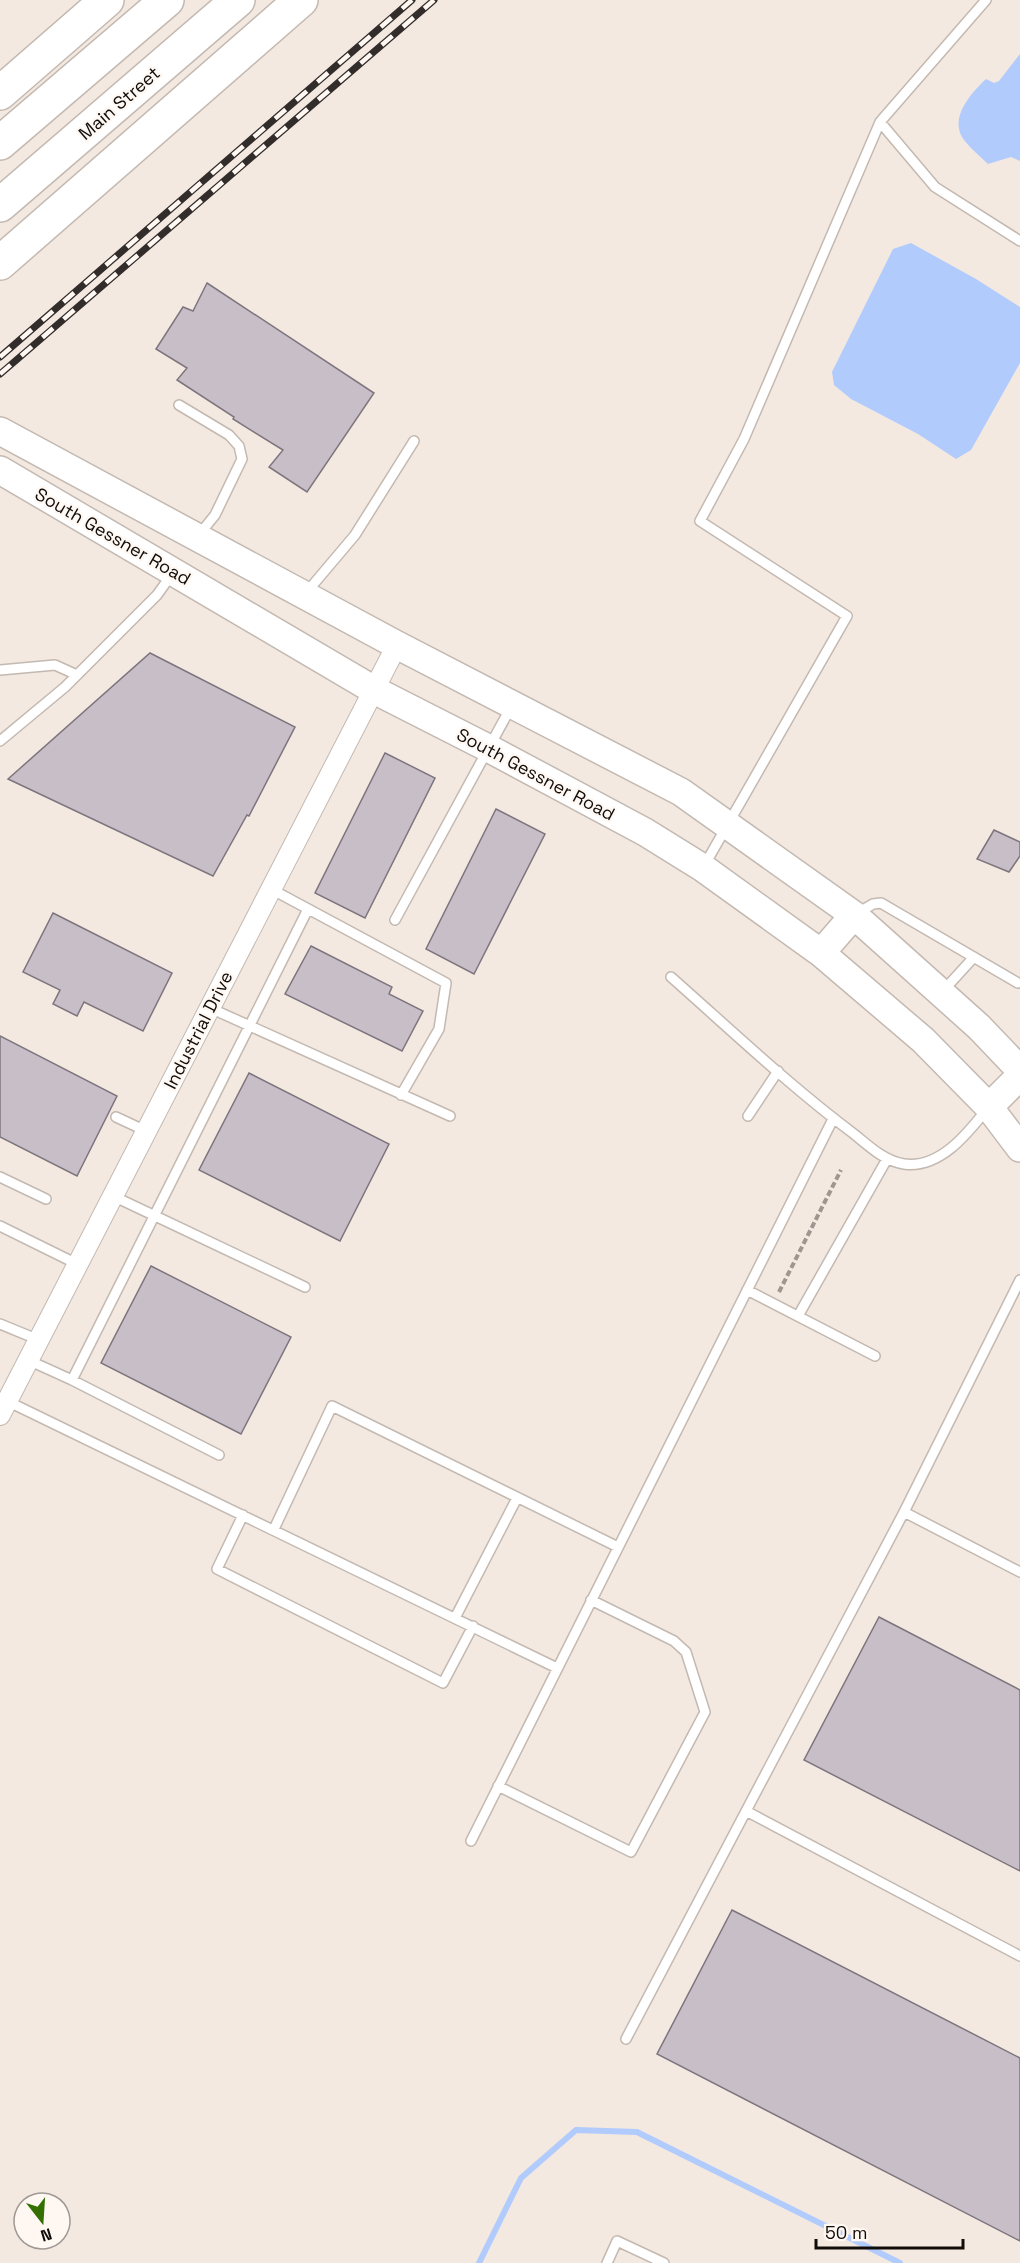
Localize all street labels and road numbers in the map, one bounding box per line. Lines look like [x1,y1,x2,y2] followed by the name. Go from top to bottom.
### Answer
[73,61,165,145] street label: Main Street
[31,482,195,590] street label: South Gessner Road
[453,723,619,825] street label: South Gessner Road
[158,967,238,1093] street label: Industrial Drive

